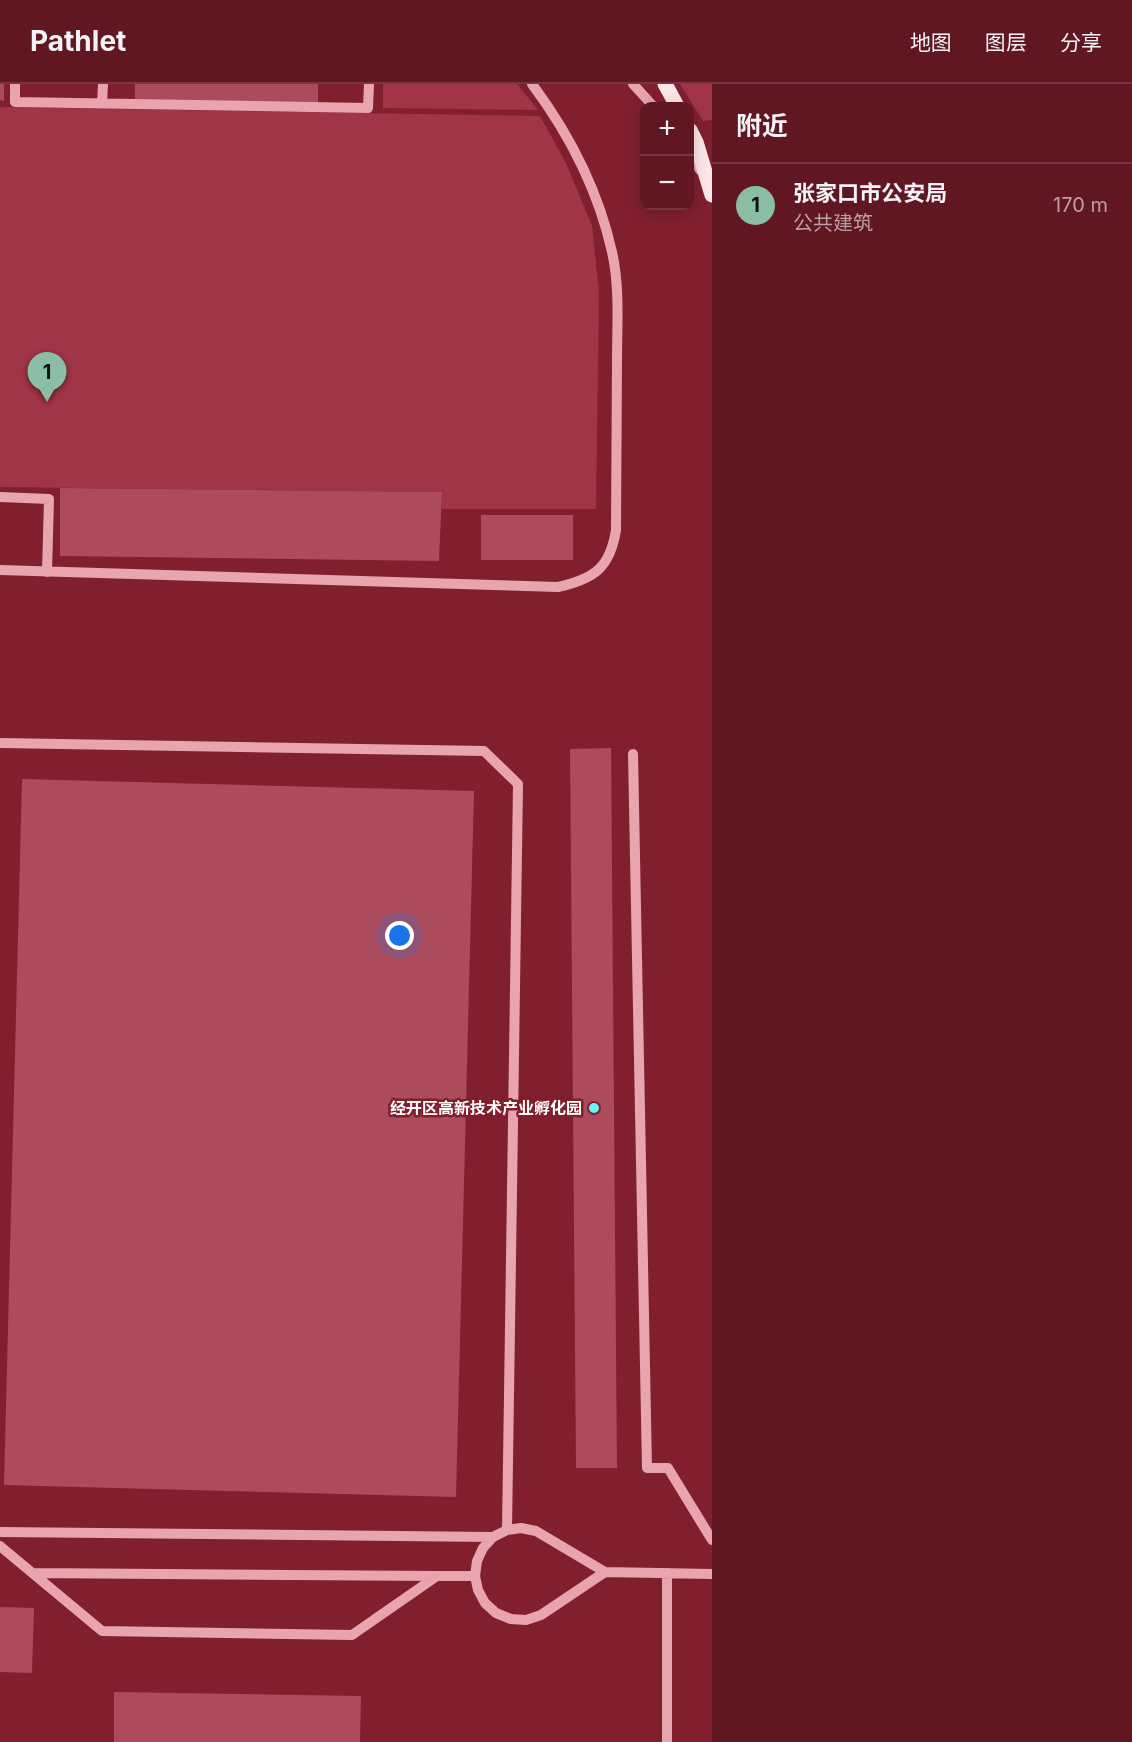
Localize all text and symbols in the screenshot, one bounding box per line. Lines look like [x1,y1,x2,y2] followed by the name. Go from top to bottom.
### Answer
[30,24,126,58] text: Pathlet
[910,30,952,55] text: 地图
[985,30,1027,55] text: 图层
[1060,30,1102,55] text: 分享
[640,102,694,210] map controls
[640,102,694,156] button: +
[736,110,788,141] text: 附近
[640,156,694,210] button: −
[793,180,947,206] text: 张家口市公安局
[751,193,760,217] text: 1
[1053,193,1108,217] text: 170 m
[793,211,873,235] text: 公共建筑
[28,352,66,402] pin: 1
[385,921,414,950] your location
[390,1098,582,1118] place label: 经开区高新技术产业孵化园
[587,1101,601,1115] marker: 经开区高新技术产业孵化园

